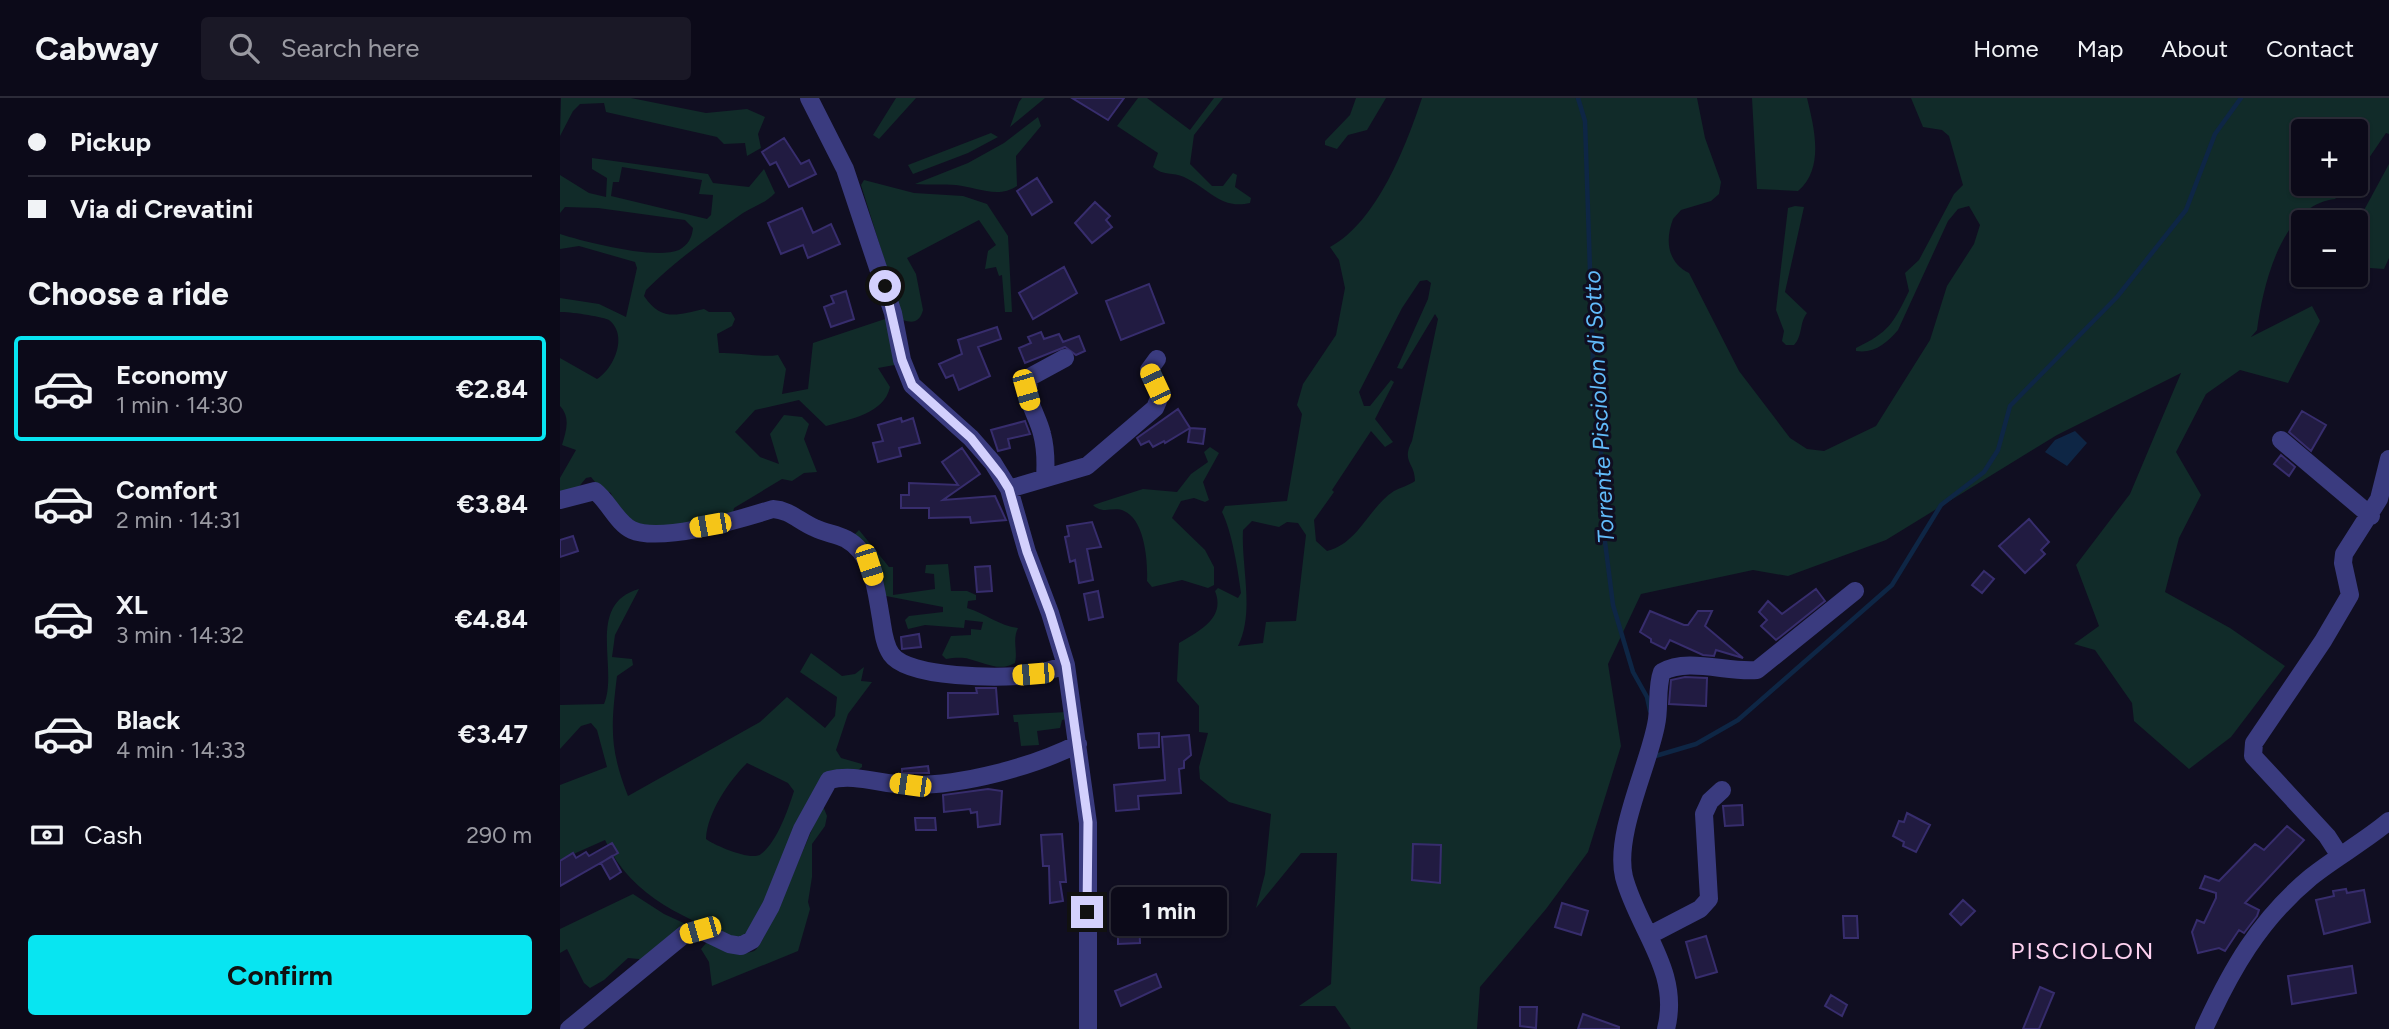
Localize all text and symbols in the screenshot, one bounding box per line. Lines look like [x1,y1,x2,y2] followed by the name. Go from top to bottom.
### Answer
[201,17,691,80] search box
[35,29,159,68] text: Cabway
[225,29,263,67] icon: search
[281,32,420,64] text: Search here
[1973,34,2039,63] text: Home
[2077,34,2123,63] text: Map
[2161,34,2228,63] text: About
[2266,34,2354,63] text: Contact
[2291,119,2368,287] map controls
[2291,119,2368,196] button: +
[70,126,151,158] text: Pickup
[70,193,253,225] text: Via di Crevatini
[2291,210,2368,287] button: −
[869,270,901,302] route start
[1578,270,1620,544] water label: Torrente Pisciolon di Sotto
[28,275,229,313] text: Choose a ride
[32,357,95,420] icon: car
[116,359,228,391] text: Economy
[1137,361,1174,407] car
[1011,367,1042,413] car
[456,373,528,405] text: €2.84
[116,391,243,419] text: 1 min · 14:30
[32,472,95,535] icon: car
[116,474,218,506] text: Comfort
[457,488,528,520] text: €3.84
[116,506,241,534] text: 2 min · 14:31
[688,511,733,539] car
[853,542,886,588] car
[32,587,95,650] icon: car
[116,589,148,621] text: XL
[455,603,528,635] text: €4.84
[116,621,244,649] text: 3 min · 14:32
[1012,662,1055,686] car
[32,702,95,765] icon: car
[116,704,180,736] text: Black
[458,718,528,750] text: €3.47
[116,736,246,764] text: 4 min · 14:33
[888,772,933,798] car
[28,816,66,854] icon: cash
[84,819,143,851] text: Cash
[466,821,532,849] text: 290 m
[1112,888,1227,936] callout: 1 min
[1071,896,1103,928] route end
[1142,897,1196,925] text: 1 min
[677,914,724,946] car
[28,935,532,1015] button: Confirm
[2011,936,2155,965] district label: PISCIOLON

